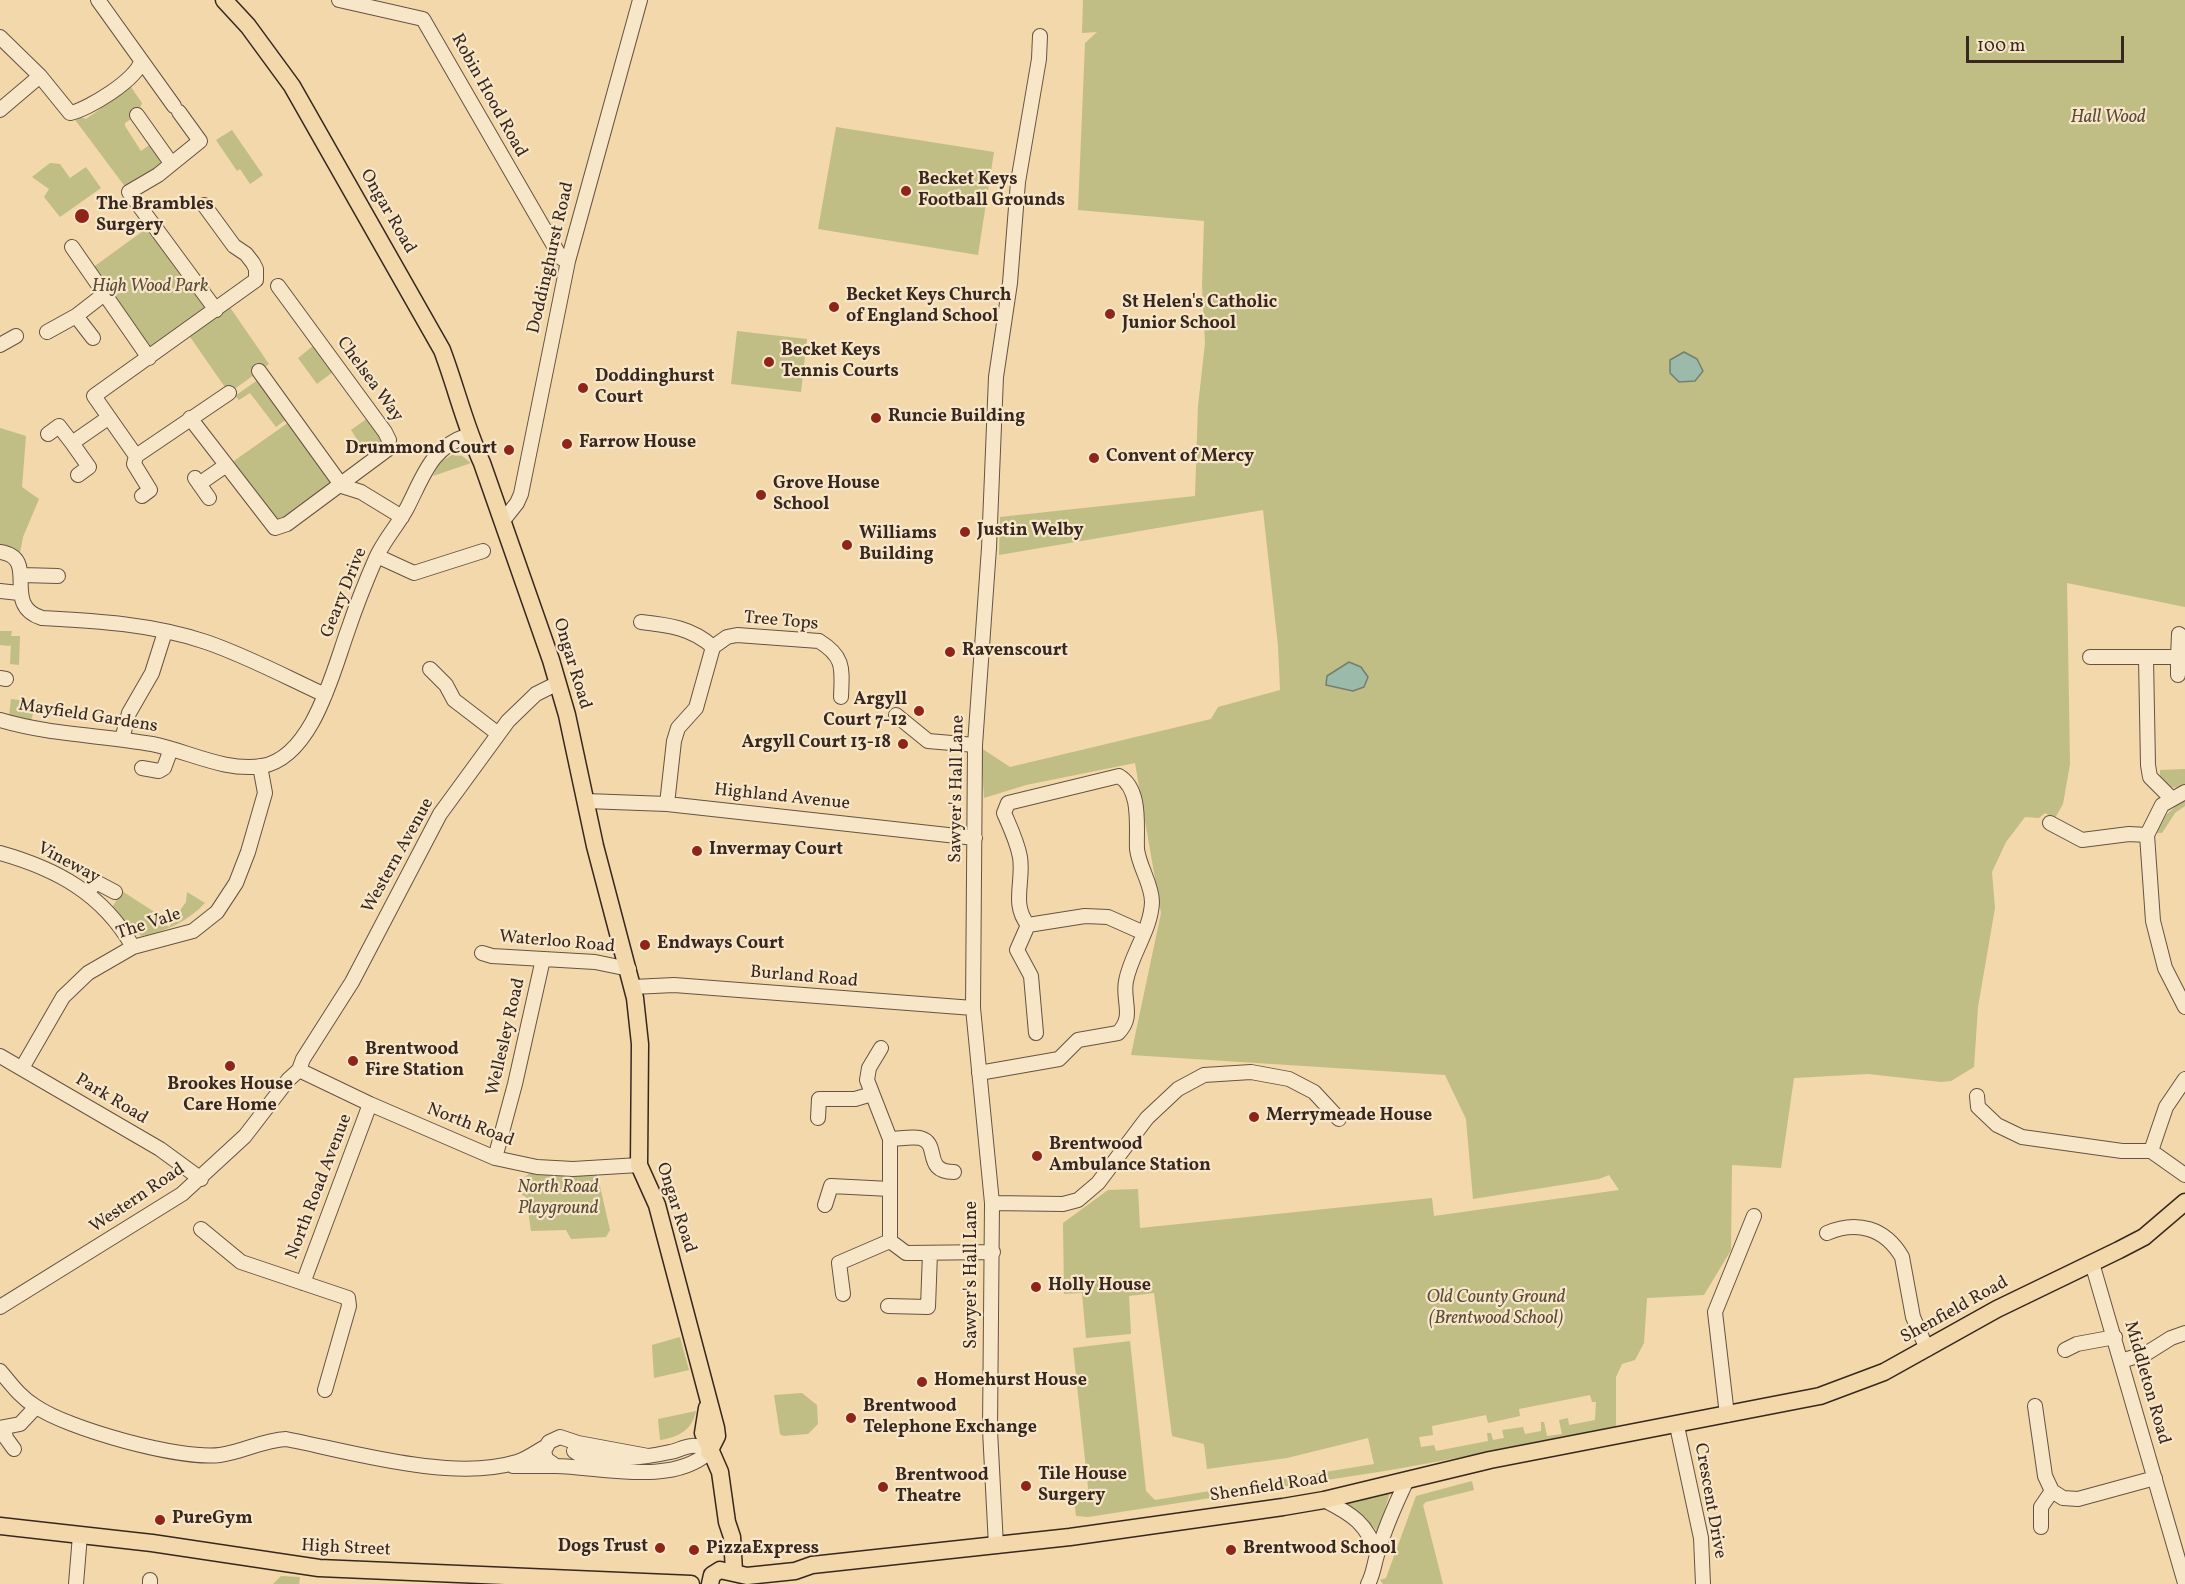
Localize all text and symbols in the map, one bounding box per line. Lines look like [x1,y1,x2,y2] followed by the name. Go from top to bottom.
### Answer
[1969,24,2126,62] scale bar
[445,30,531,162] street label: Robin Hood Road
[1977,34,2026,59] text: 100 m
[2070,108,2146,130] park label: Hall Wood
[354,166,420,258] street label: Ongar Road
[918,170,1065,213] place label: Becket Keys Football Grounds
[524,180,580,336] street label: Doddinghurst Road
[899,184,913,198] marker: Becket Keys Football Grounds
[96,195,214,238] place label: The Brambles Surgery
[73,207,91,225] marker: The Brambles Surgery
[92,277,208,299] park label: High Wood Park
[846,286,1012,328] place label: Becket Keys Church of England School
[1122,293,1277,336] place label: St Helen's Catholic Junior School
[827,300,841,314] marker: Becket Keys Church of England School
[1103,307,1117,321] marker: St Helen's Catholic Junior School
[331,333,407,427] street label: Chelsea Way
[781,341,899,384] place label: Becket Keys Tennis Courts
[762,355,776,369] marker: Becket Keys Tennis Courts
[595,367,714,410] place label: Doddinghurst Court
[576,381,590,395] marker: Doddinghurst Court
[888,407,1025,429] place label: Runcie Building
[869,411,883,425] marker: Runcie Building
[579,433,696,455] place label: Farrow House
[560,437,574,451] marker: Farrow House
[345,439,497,461] place label: Drummond Court
[502,443,516,457] marker: Drummond Court
[1106,447,1254,469] place label: Convent of Mercy
[1087,451,1101,465] marker: Convent of Mercy
[773,474,880,516] place label: Grove House School
[754,488,768,502] marker: Grove House School
[977,521,1084,543] place label: Justin Welby
[859,524,937,566] place label: Williams Building
[958,525,972,539] marker: Justin Welby
[840,538,854,552] marker: Williams Building
[317,545,373,641] street label: Geary Drive
[743,608,819,636] street label: Tree Tops
[547,616,595,712] street label: Ongar Road
[962,641,1068,663] place label: Ravenscourt
[943,645,957,659] marker: Ravenscourt
[823,690,907,732] place label: Argyll Court 7-12
[17,695,159,739] street label: Mayfield Gardens
[912,704,926,718] marker: Argyll Court 7-12
[946,715,970,863] street label: Sawyer's Hall Lane
[742,733,891,755] place label: Argyll Court 13-18
[896,737,910,751] marker: Argyll Court 13-18
[713,780,851,816] street label: Highland Avenue
[358,795,440,917] street label: Western Avenue
[33,838,103,890] street label: Vineway
[709,840,843,862] place label: Invermay Court
[690,844,704,858] marker: Invermay Court
[114,904,184,946] street label: The Vale
[498,927,616,959] street label: Waterloo Road
[657,934,784,956] place label: Endways Court
[638,938,652,952] marker: Endways Court
[749,963,859,993] street label: Burland Road
[483,976,531,1098] street label: Wellesley Road
[365,1040,464,1082] place label: Brentwood Fire Station
[346,1054,360,1068] marker: Brentwood Fire Station
[223,1059,237,1073] marker: Brookes House Care Home
[71,1070,151,1130] street label: Park Road
[167,1075,293,1118] place label: Brookes House Care Home
[423,1099,517,1153] street label: North Road
[1266,1106,1432,1128] place label: Merrymeade House
[1247,1110,1261,1124] marker: Merrymeade House
[282,1111,358,1263] street label: North Road Avenue
[1049,1135,1211,1178] place label: Brentwood Ambulance Station
[1030,1149,1044,1163] marker: Brentwood Ambulance Station
[86,1159,190,1239] street label: Western Road
[650,1160,700,1256] street label: Ongar Road
[517,1178,599,1220] park label: North Road Playground
[962,1201,984,1349] street label: Sawyer's Hall Lane
[1897,1273,2013,1349] street label: Shenfield Road
[1048,1276,1151,1298] place label: Holly House
[1029,1280,1043,1294] marker: Holly House
[1426,1288,1566,1330] park label: Old County Ground (Brentwood School)
[2118,1319,2174,1447] street label: Middleton Road
[934,1371,1087,1393] place label: Homehurst House
[915,1375,929,1389] marker: Homehurst House
[863,1397,1037,1440] place label: Brentwood Telephone Exchange
[844,1411,858,1425] marker: Brentwood Telephone Exchange
[1688,1442,1730,1560] street label: Crescent Drive
[1038,1465,1127,1508] place label: Tile House Surgery
[895,1466,989,1508] place label: Brentwood Theatre
[1208,1468,1330,1508] street label: Shenfield Road
[1019,1479,1033,1493] marker: Tile House Surgery
[876,1480,890,1494] marker: Brentwood Theatre
[172,1509,253,1531] place label: PureGym
[153,1513,167,1527] marker: PureGym
[301,1536,391,1562] street label: High Street
[558,1537,648,1559] place label: Dogs Trust
[706,1539,819,1561] place label: PizzaExpress
[1243,1539,1397,1561] place label: Brentwood School
[653,1541,667,1555] marker: Dogs Trust
[687,1543,701,1557] marker: PizzaExpress
[1224,1543,1238,1557] marker: Brentwood School

